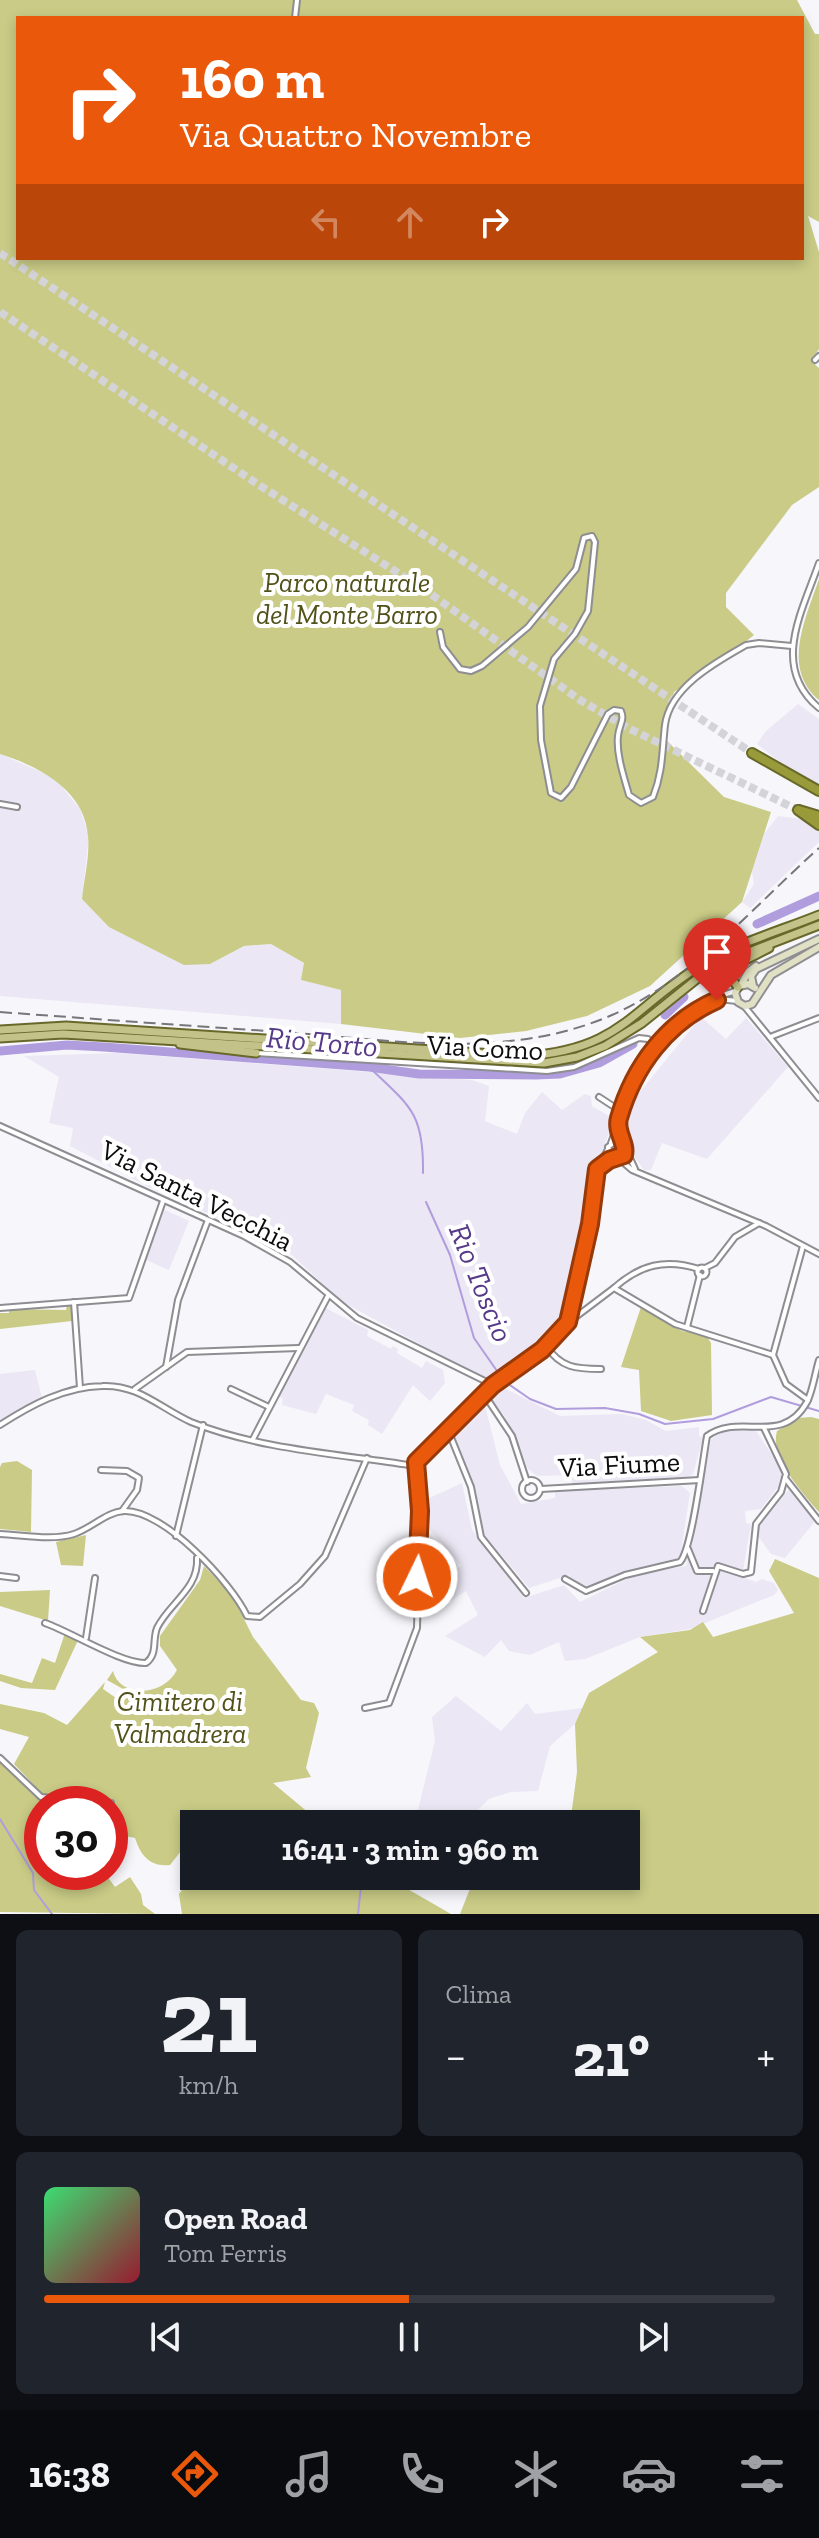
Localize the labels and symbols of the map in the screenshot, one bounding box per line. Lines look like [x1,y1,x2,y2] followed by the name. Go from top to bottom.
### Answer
[256,566,438,631] park label: Parco naturale del Monte Barro
[683,918,751,1000] pin
[265,1019,379,1065] water label: Rio Torto
[425,1028,544,1067] street label: Via Como
[94,1132,299,1258] street label: Via Santa Vecchia
[441,1219,521,1347] water label: Rio Toscio
[556,1445,681,1484] street label: Via Fiume
[375,1535,459,1619] position arrow
[114,1685,246,1750] park label: Cimitero di Valmadrera
[24,1786,128,1890] speed limit sign: 30

